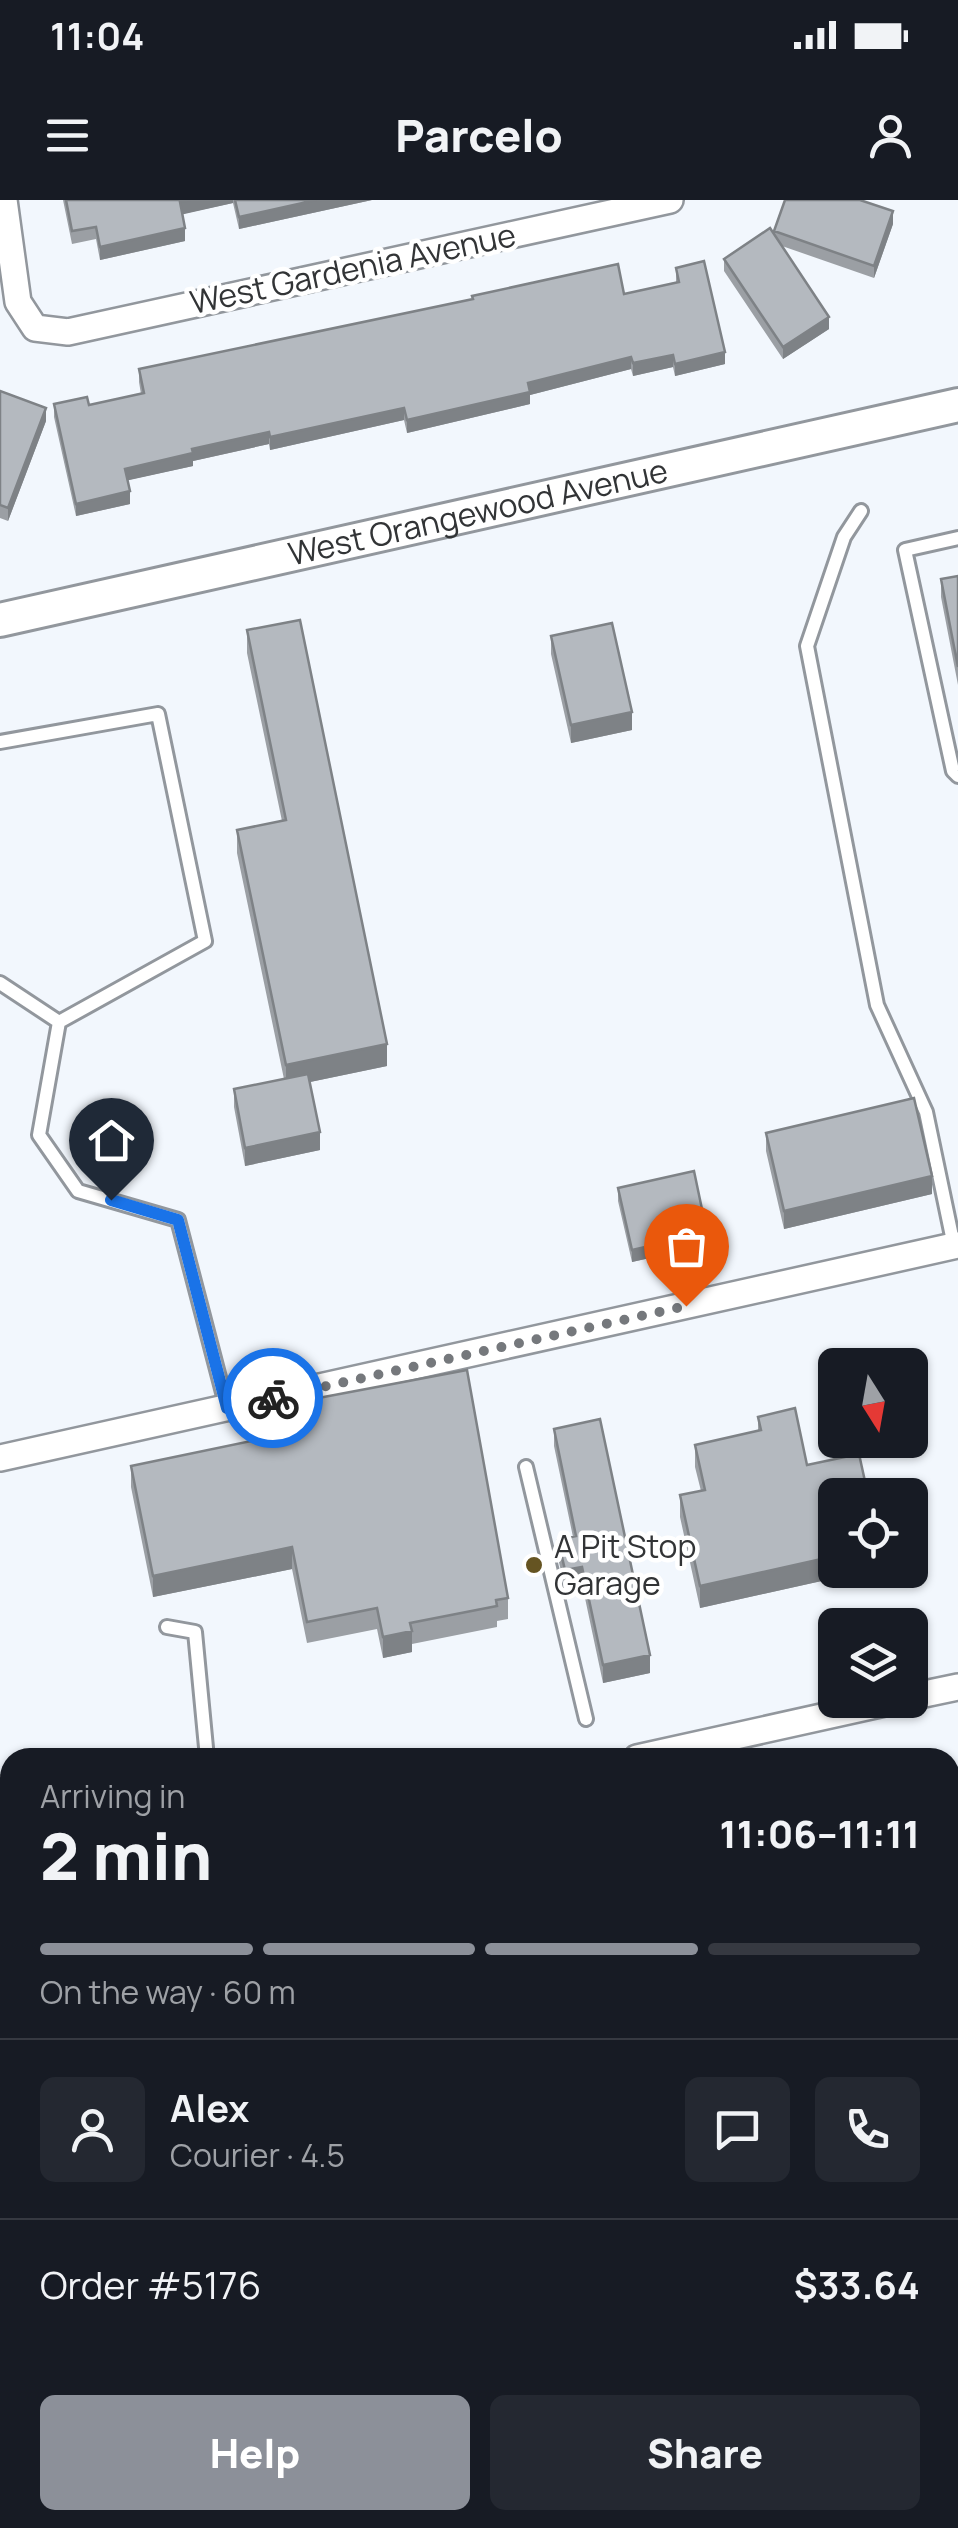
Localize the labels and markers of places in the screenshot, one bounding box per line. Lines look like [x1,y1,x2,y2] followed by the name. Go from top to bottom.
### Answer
[69,1098,154,1201] pin
[644,1204,729,1307] pin
[554,1524,696,1605] place label: A Pit Stop Garage
[523,1554,545,1576] marker: A Pit Stop Garage

